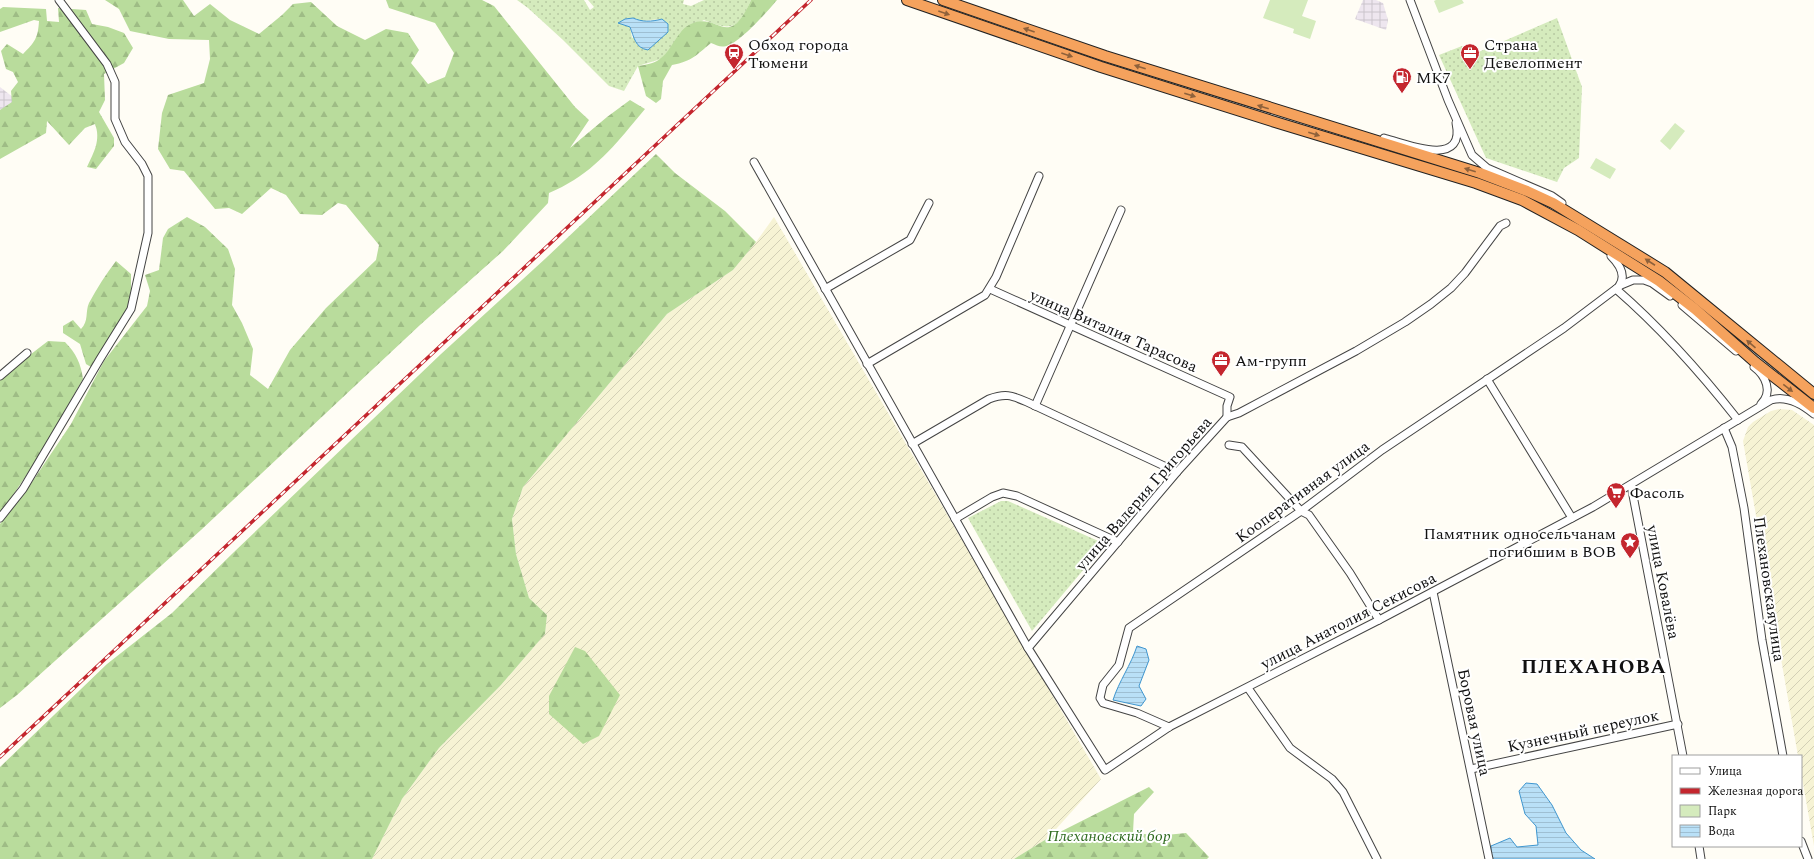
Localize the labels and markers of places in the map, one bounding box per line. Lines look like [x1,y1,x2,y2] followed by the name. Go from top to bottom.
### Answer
[748,33,849,75] place label: Обход города Тюмени
[1484,33,1582,75] place label: Страна Девелопмент
[723,42,745,70] station icon: Обход города Тюмени
[1459,42,1481,70] office icon: Страна Девелопмент
[1391,66,1413,94] fuel station icon: МК7
[1416,66,1451,90] place label: МК7
[1210,349,1232,377] office icon: Ам-групп
[1235,349,1307,373] place label: Ам-групп
[1605,481,1627,509] supermarket icon: Фасоль
[1630,481,1684,505] place label: Фасоль
[1423,522,1616,564] place label: Памятник односельчанам погибшим в ВОВ
[1619,531,1641,559] place icon: Памятник односельчанам погибшим в ВОВ

